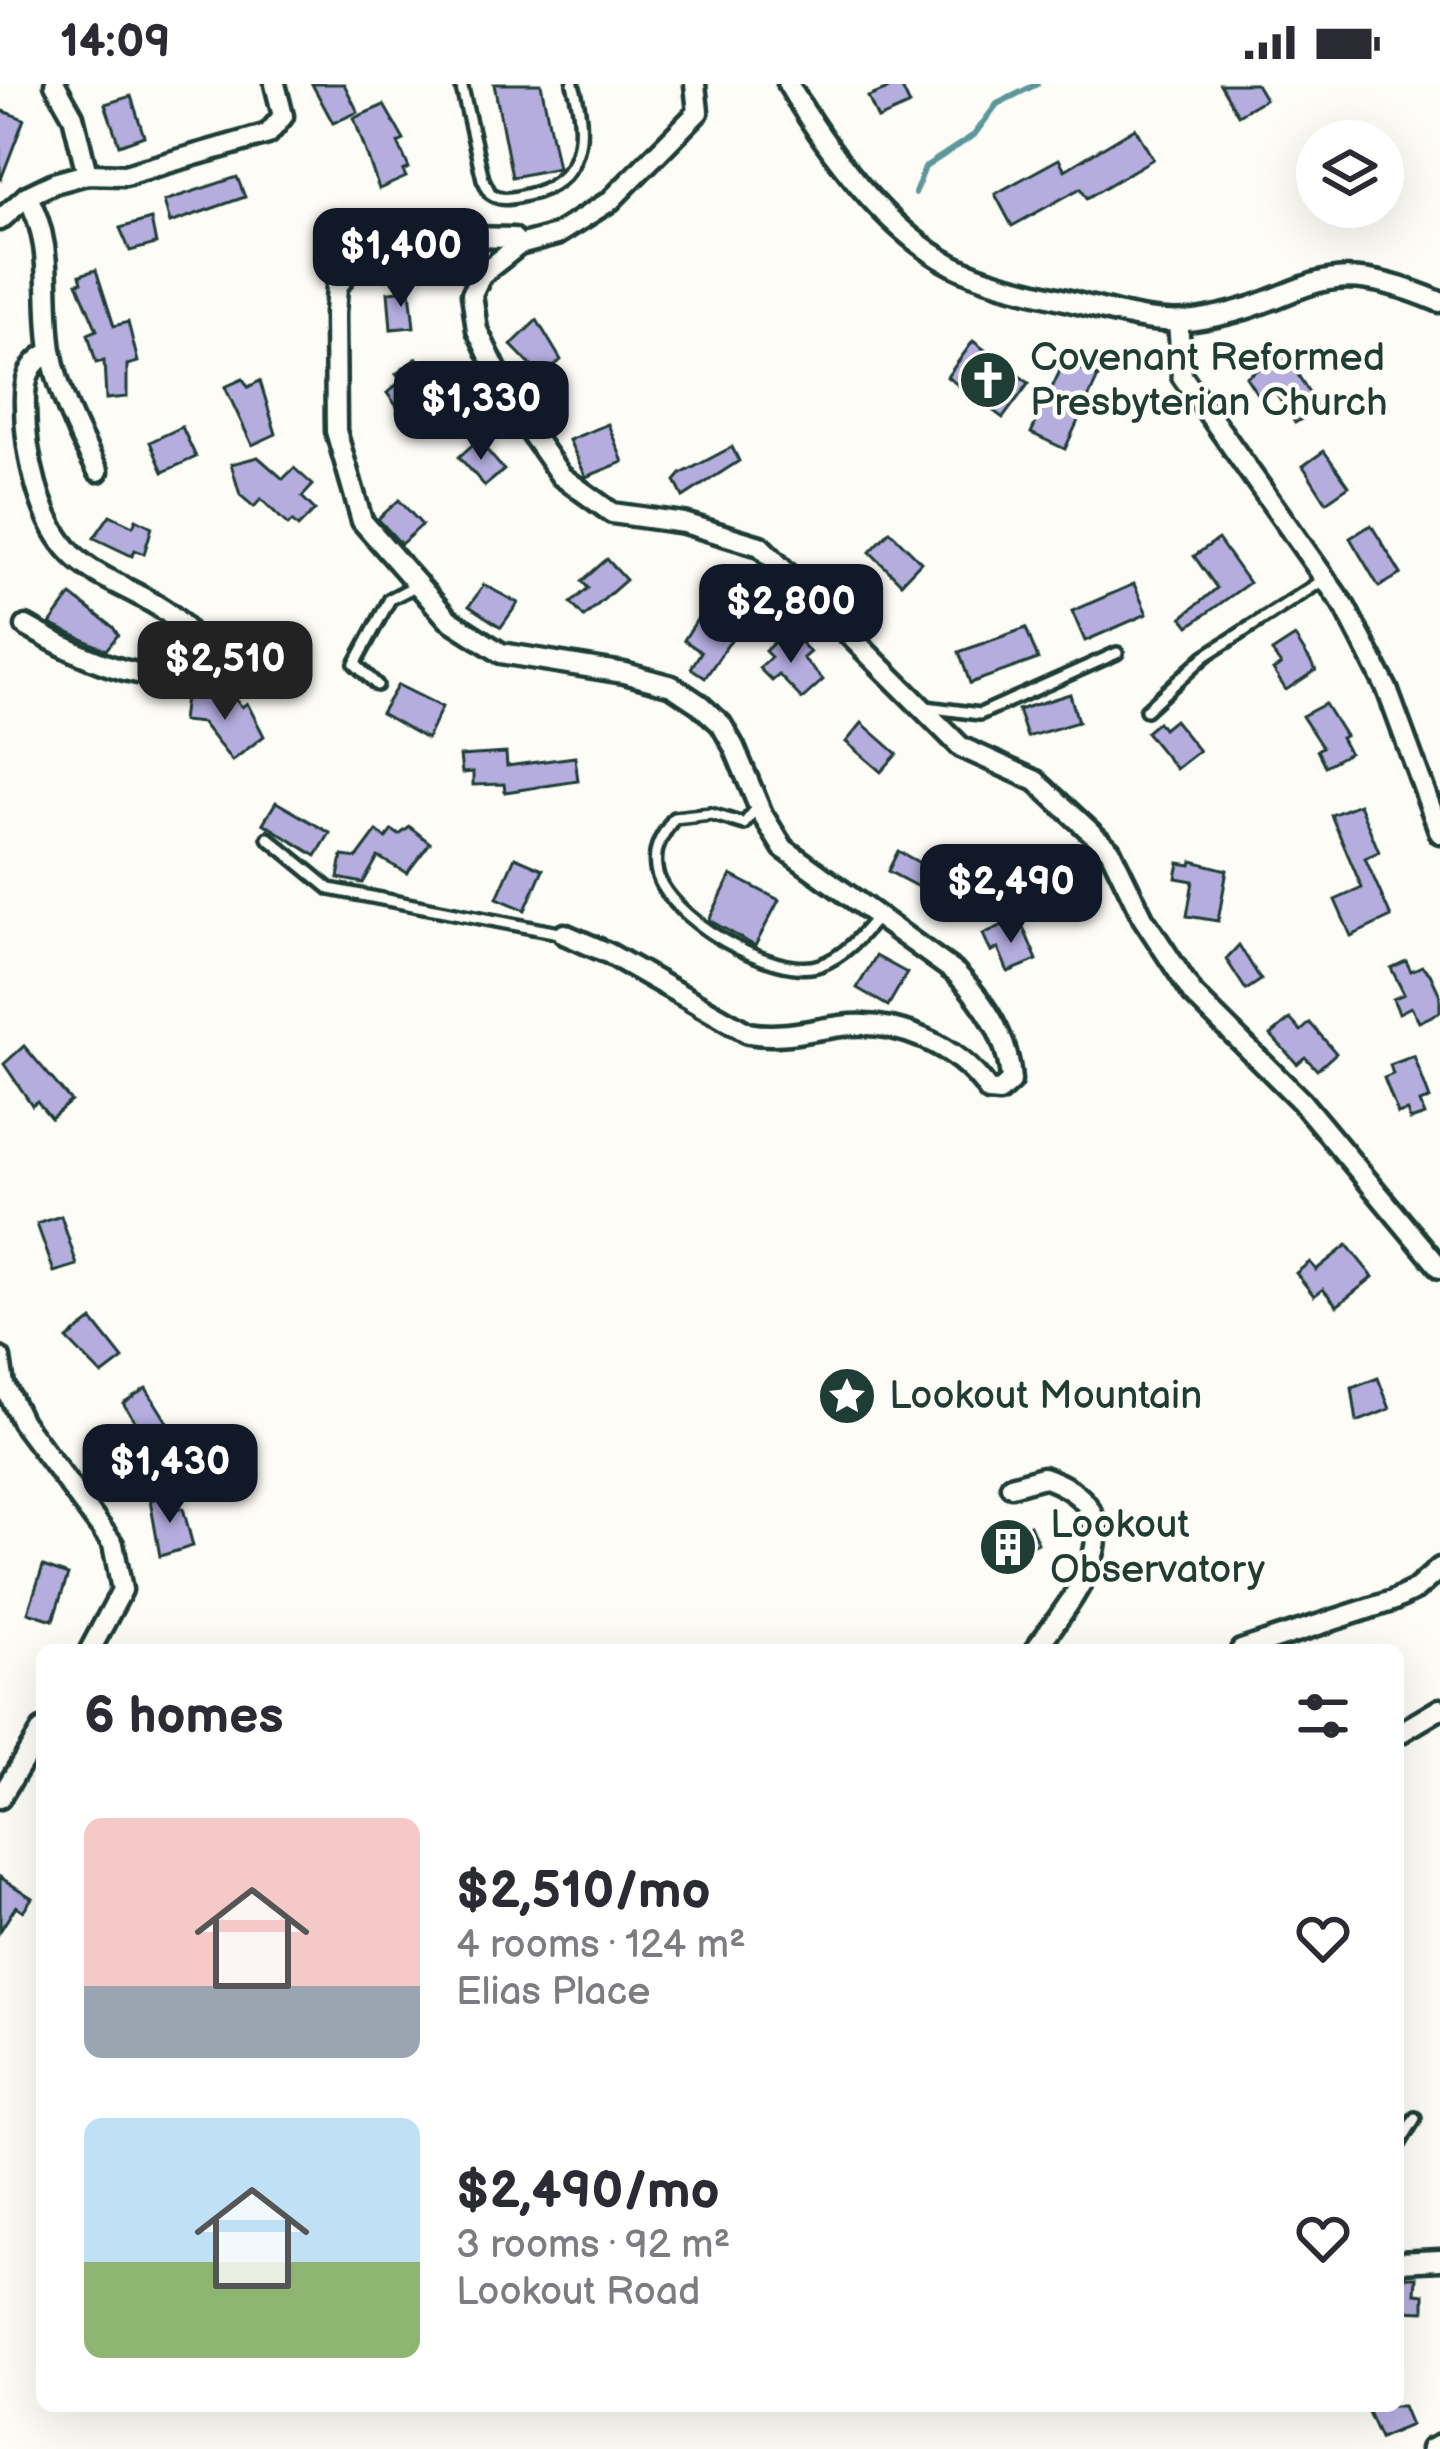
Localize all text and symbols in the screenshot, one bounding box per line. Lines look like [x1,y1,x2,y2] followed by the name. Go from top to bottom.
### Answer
[60,15,171,70] text: 14:09
[1296,120,1404,228] map controls
[1296,120,1404,228] button: layers
[303,208,499,310] pin: $1,400
[340,223,462,270] text: $1,400
[1030,335,1388,427] place label: Covenant Reformed Presbyterian Church
[957,349,1019,411] church icon: Covenant Reformed Presbyterian Church
[383,361,579,463] pin: $1,330
[421,376,541,423] text: $1,330
[693,564,889,666] pin: $2,800
[726,579,856,626] text: $2,800
[127,621,323,723] pin: $2,510
[165,636,285,683] text: $2,510
[913,844,1109,946] pin: $2,490
[947,859,1075,906] text: $2,490
[816,1365,878,1427] place icon: Lookout Mountain
[889,1373,1202,1420] place label: Lookout Mountain
[72,1424,268,1526] pin: $1,430
[110,1439,230,1486] text: $1,430
[1050,1502,1266,1594] place label: Lookout Observatory
[977,1516,1039,1578] building icon: Lookout Observatory
[1290,1683,1356,1749] icon: filters
[84,1686,284,1747] text: 6 homes
[456,1861,711,1922] text: $2,510/mo
[180,1866,324,2010] icon: home
[1290,1905,1356,1971] icon: heart
[456,1922,746,1969] text: 4 rooms · 124 m²
[456,1969,650,2016] text: Elias Place
[456,2161,720,2222] text: $2,490/mo
[180,2166,324,2310] icon: home
[1290,2205,1356,2271] icon: heart
[456,2222,730,2269] text: 3 rooms · 92 m²
[456,2269,700,2316] text: Lookout Road

